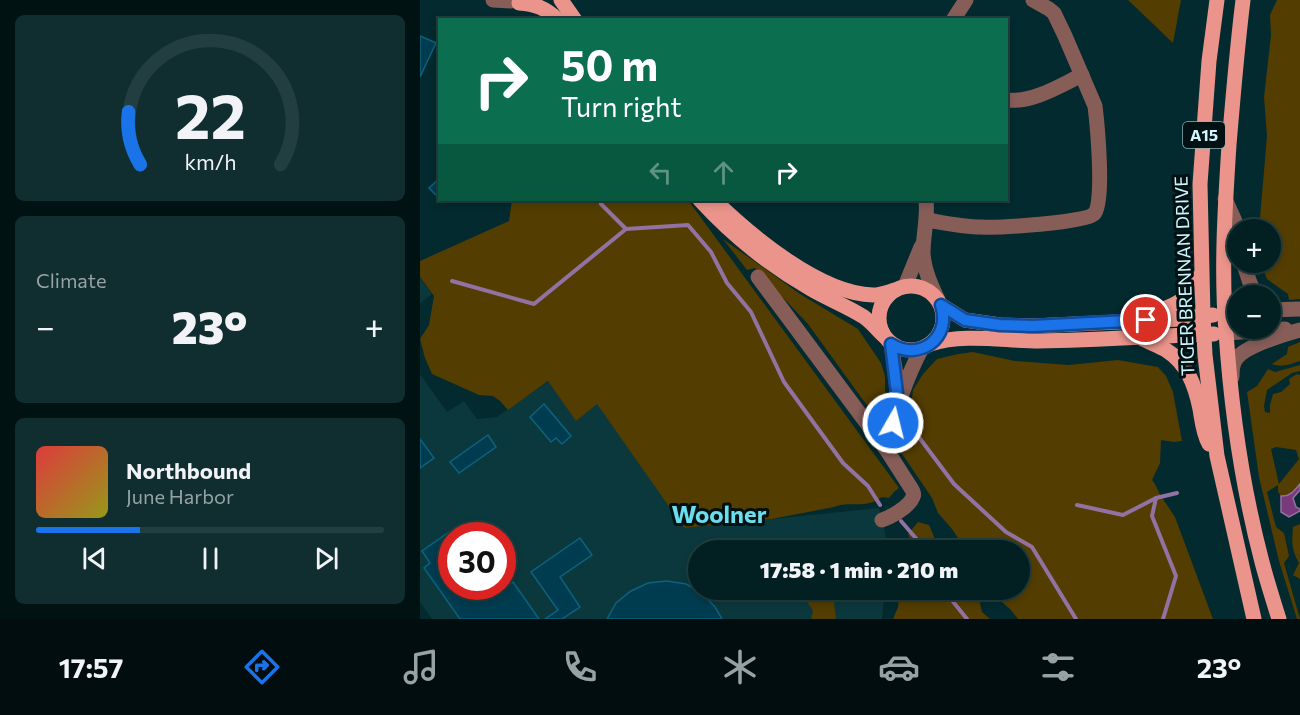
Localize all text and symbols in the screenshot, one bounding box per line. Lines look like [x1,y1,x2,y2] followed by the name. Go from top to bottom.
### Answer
[561,38,658,90] text: 50 m
[462,42,540,120] icon: right
[174,76,246,152] text: 22
[561,90,681,123] text: Turn right
[1183,122,1225,148] road number: A15
[184,149,236,175] text: km/h
[644,156,677,189] icon: left
[707,156,740,189] icon: ahead
[770,156,803,189] icon: right
[1170,176,1198,377] street label: TIGER BRENNAN DRIVE
[1227,219,1281,339] map controls
[1227,219,1281,273] button: +
[36,268,106,292] text: Climate
[1227,285,1281,339] button: −
[1120,294,1171,345] pin
[172,298,248,353] text: 23°
[1129,303,1162,336] icon: arrive
[36,305,55,346] text: −
[365,305,384,346] text: +
[861,391,925,455] position arrow
[126,457,251,484] text: Northbound
[126,484,234,508] text: June Harbor
[671,499,767,528] district label: Woolner
[438,522,516,600] speed limit sign: 30
[78,542,111,575] icon: previous
[194,542,227,575] icon: pause
[310,542,343,575] icon: next
[760,556,958,583] text: 17:58 · 1 min · 210 m
[241,646,283,688] icon: directions
[400,646,442,688] icon: music
[559,646,601,688] icon: phone
[719,646,761,688] icon: climate
[878,646,920,688] icon: car
[1037,646,1079,688] icon: filters
[59,651,123,684] text: 17:57
[1197,651,1241,684] text: 23°

